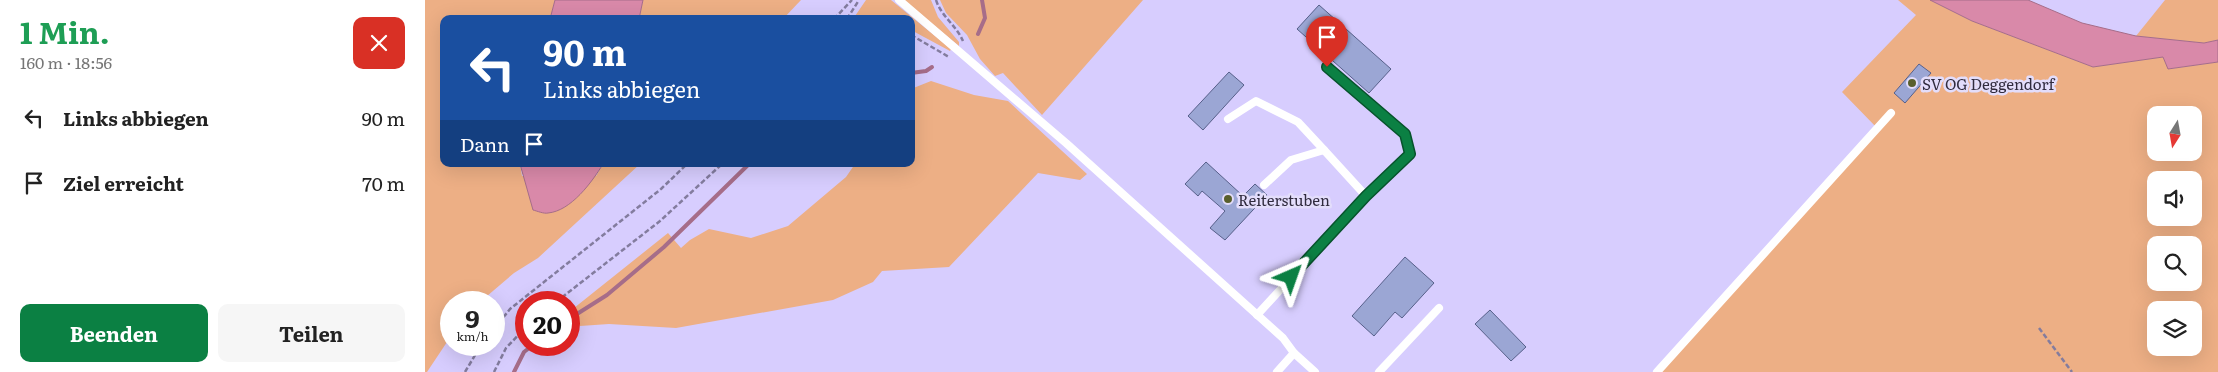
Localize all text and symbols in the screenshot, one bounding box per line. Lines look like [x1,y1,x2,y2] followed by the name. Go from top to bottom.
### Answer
[20,9,110,53] text: 1 Min.
[1306,16,1348,67] pin
[353,17,405,69] button: close
[1313,23,1341,51] icon: arrive
[543,25,627,77] text: 90 m
[460,35,525,100] icon: left
[20,50,112,74] text: 160 m · 18:56
[543,72,700,105] text: Links abbiegen
[1922,72,2056,95] place label: SV OG Deggendorf
[1906,77,1918,89] marker: SV OG Deggendorf
[20,104,48,132] icon: left
[63,104,209,132] text: Links abbiegen
[362,104,405,132] text: 90 m
[2147,106,2203,161] north arrow
[2147,106,2202,356] map controls
[460,130,510,158] text: Dann
[520,130,548,158] icon: arrive
[20,169,48,197] icon: arrive
[63,169,184,197] text: Ziel erreicht
[362,169,405,197] text: 70 m
[2147,171,2202,226] button: sound
[1238,188,1330,211] place label: Reiterstuben
[1222,193,1234,205] marker: Reiterstuben
[2147,236,2202,291] button: search
[1264,250,1316,302] position arrow
[515,291,580,356] speed limit sign: 20
[465,299,480,336] text: 9
[2147,301,2202,356] button: layers
[20,304,208,362] button: Beenden
[218,304,405,362] button: Teilen
[457,327,488,345] text: km/h

